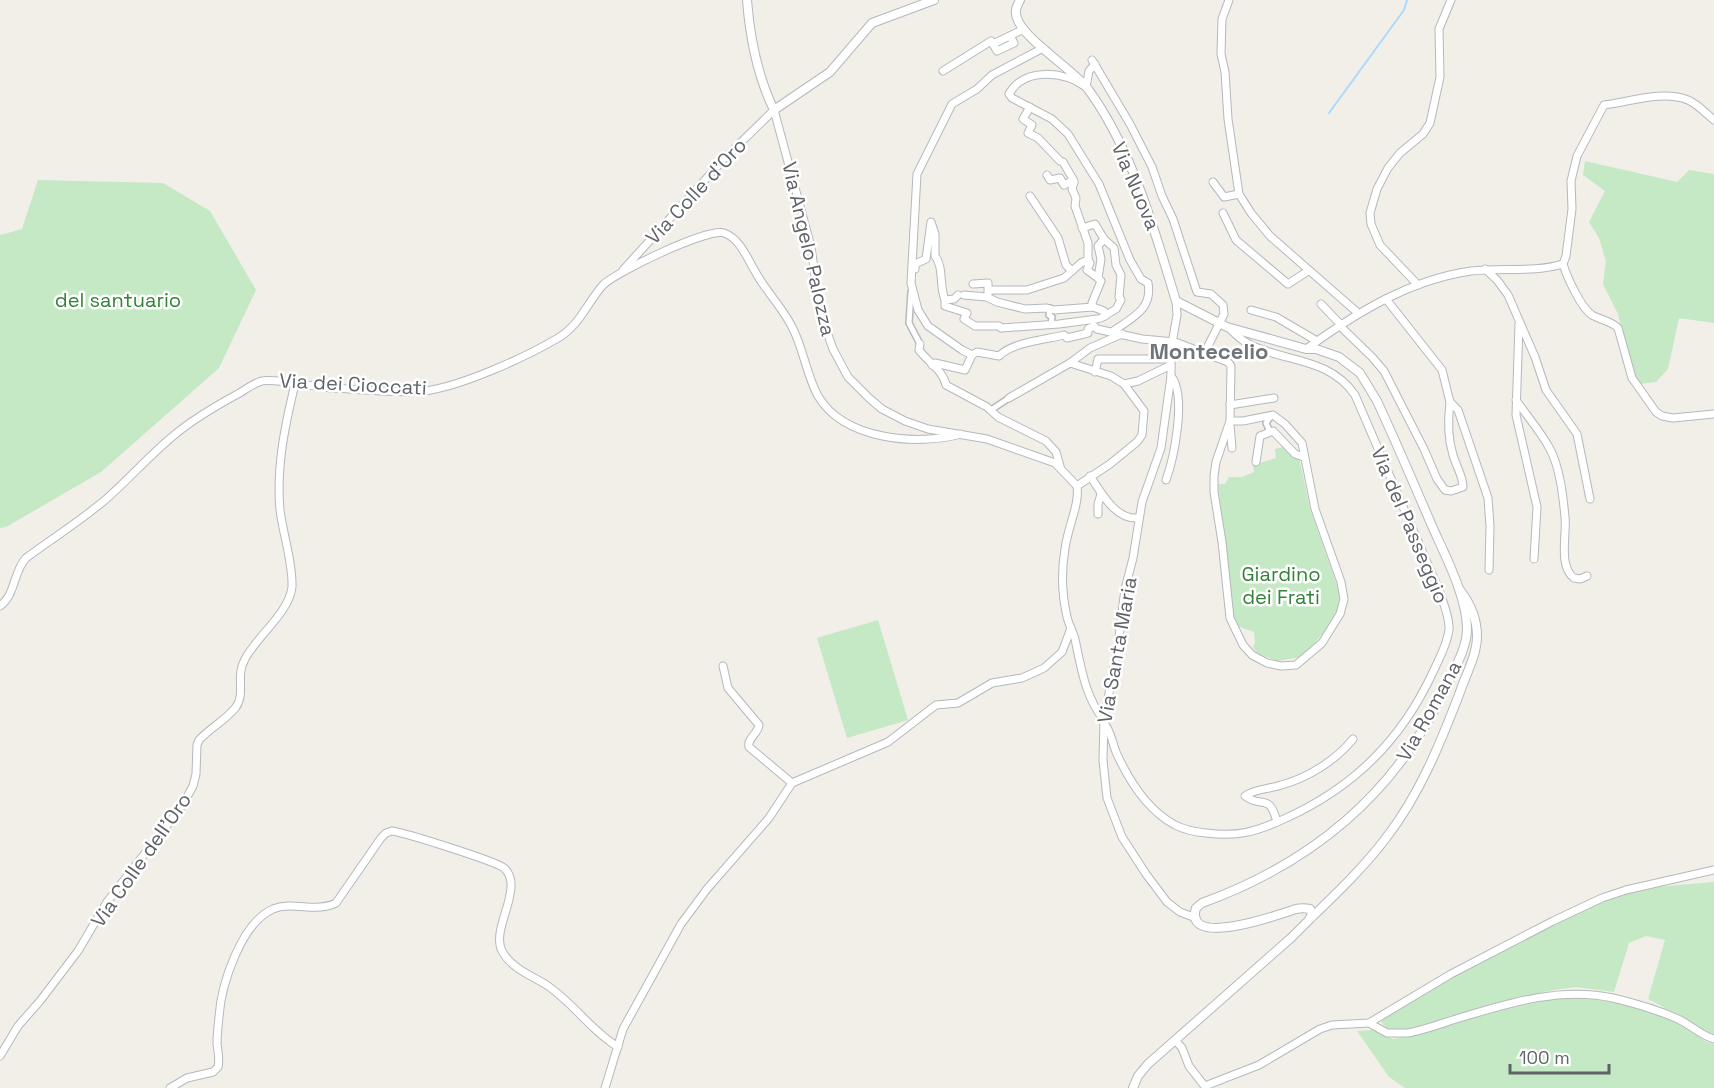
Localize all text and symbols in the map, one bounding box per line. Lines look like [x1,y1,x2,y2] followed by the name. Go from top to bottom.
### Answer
[640,132,752,250] street label: Via Colle d'Oro
[1106,138,1166,234] street label: Via Nuova
[776,159,842,339] street label: Via Angelo Palozza
[55,287,181,313] park label: del santuario
[1149,337,1269,365] district label: Montecelio
[279,367,427,401] street label: Via dei Cioccati
[1365,443,1455,607] street label: Via del Passeggio
[1241,561,1321,610] park label: Giardino dei Frati
[1091,575,1143,725] street label: Via Santa Maria
[1391,656,1467,766] street label: Via Romana
[85,788,197,932] street label: Via Colle dell'Oro
[1510,1037,1609,1075] scale bar
[1519,1046,1570,1069] text: 100 m

